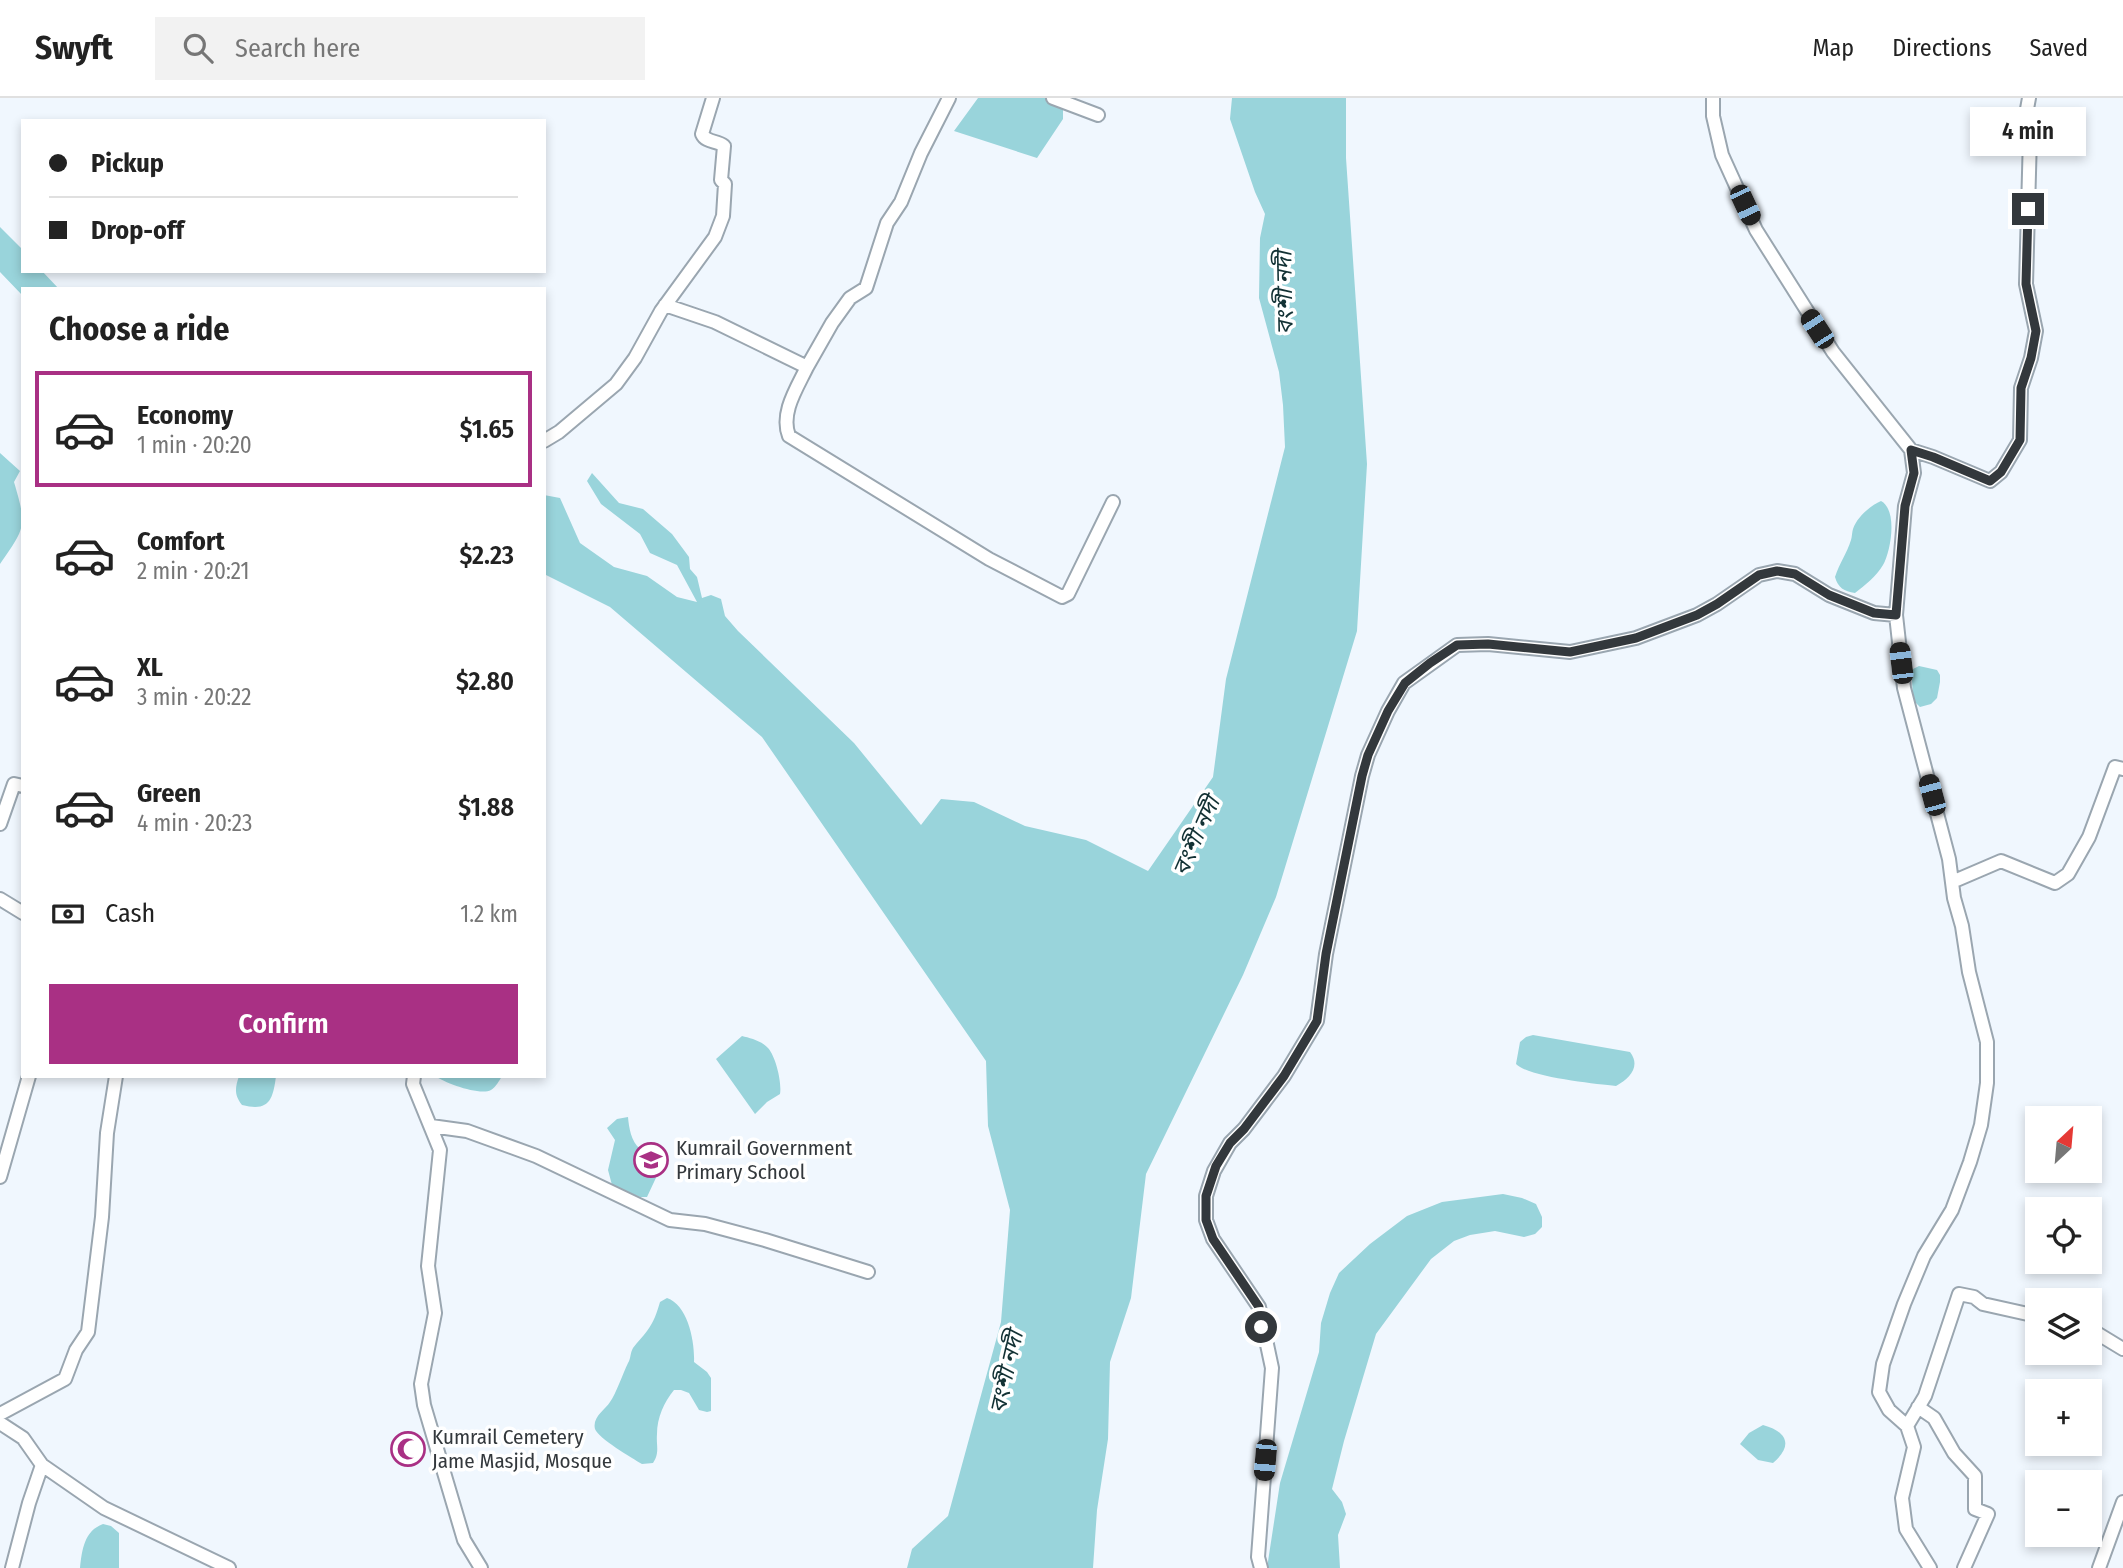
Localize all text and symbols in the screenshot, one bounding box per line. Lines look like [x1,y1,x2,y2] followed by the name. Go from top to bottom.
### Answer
[155,17,645,80] search box
[35,28,113,68] text: Swyft
[179,29,217,67] icon: search
[235,33,360,64] text: Search here
[1813,34,1854,62] text: Map
[1892,34,1991,62] text: Directions
[2029,34,2088,62] text: Saved
[1970,108,2086,156] callout: 4 min
[2002,117,2054,145] text: 4 min
[91,148,164,179] text: Pickup
[1727,182,1764,228] car
[2012,193,2044,225] route end
[91,215,184,246] text: Drop-off
[1269,247,1299,335] water label: বংশী নদী
[1797,306,1838,352] car
[49,310,230,348] text: Choose a ride
[53,398,116,461] icon: car
[137,400,233,431] text: Economy
[460,414,514,445] text: $1.65
[137,431,252,459] text: 1 min · 20:20
[53,524,116,587] icon: car
[137,526,225,557] text: Comfort
[460,540,514,571] text: $2.23
[137,557,249,585] text: 2 min · 20:21
[1889,641,1914,685] car
[53,650,116,713] icon: car
[137,652,163,683] text: XL
[456,666,514,697] text: $2.80
[137,683,251,711] text: 3 min · 20:22
[1917,772,1948,818] car
[53,776,116,839] icon: car
[137,778,201,809] text: Green
[1166,789,1227,880] water label: বংশী নদী
[458,792,514,823] text: $1.88
[137,809,252,837] text: 4 min · 20:23
[49,895,87,933] icon: cash
[105,898,155,929] text: Cash
[460,900,518,928] text: 1.2 km
[49,984,518,1064] button: Confirm
[2025,1106,2102,1183] north arrow
[2025,1106,2102,1547] map controls
[676,1135,852,1185] place label: Kumrail Government Primary School
[632,1141,670,1179] school or university icon: Kumrail Government Primary School
[2025,1197,2102,1274] button: locate
[2025,1288,2102,1365] button: layers
[1245,1311,1277,1343] route start
[983,1324,1030,1416] water label: বংশী নদী
[2025,1379,2102,1456] button: +
[432,1424,612,1474] place label: Kumrail Cemetery Jame Masjid, Mosque
[389,1430,427,1468] mosque icon: Kumrail Cemetery Jame Masjid, Mosque
[1253,1438,1278,1482] car
[2025,1470,2102,1547] button: −

